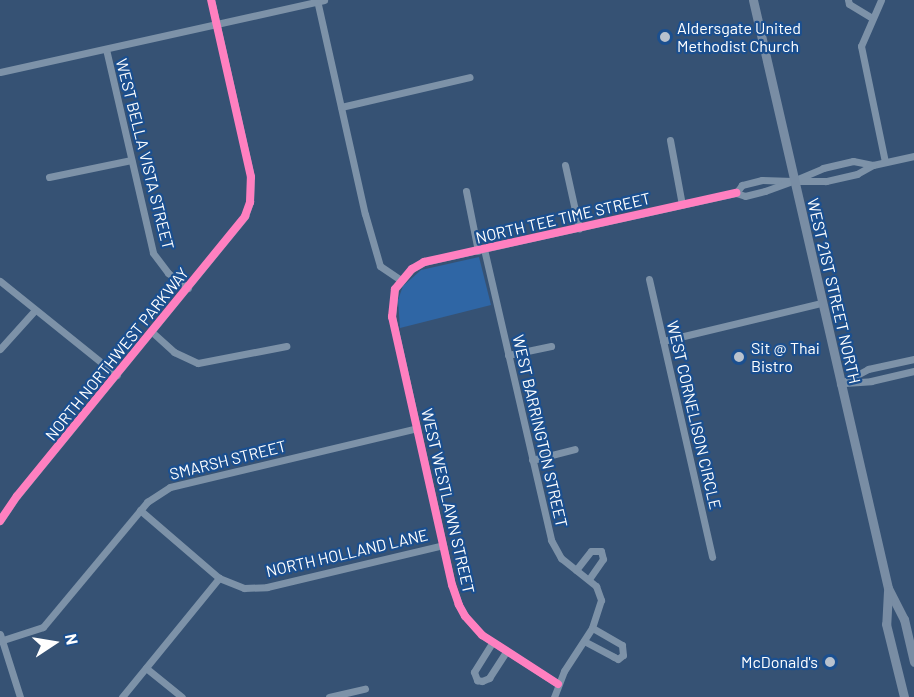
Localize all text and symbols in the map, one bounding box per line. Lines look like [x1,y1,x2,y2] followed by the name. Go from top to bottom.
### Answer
[677,18,801,56] place label: Aldersgate United Methodist Church
[658,30,672,44] marker: Aldersgate United Methodist Church
[112,56,178,252] street label: WEST BELLA VISTA STREET
[474,189,652,247] street label: NORTH TEE TIME STREET
[803,196,865,386] street label: WEST 21ST STREET NORTH
[41,264,193,444] street label: NORTH NORTHWEST PARKWAY
[663,319,725,511] street label: WEST CORNELISON CIRCLE
[508,333,572,529] street label: WEST BARRINGTON STREET
[751,338,820,376] place label: Sit @ Thai Bistro
[732,350,746,364] marker: Sit @ Thai Bistro
[417,407,479,595] street label: WEST WESTLAWN STREET
[168,436,288,484] street label: SMARSH STREET
[264,525,430,581] street label: NORTH HOLLAND LANE
[24,613,84,673] north arrow
[62,632,82,646] text: N
[741,652,818,672] place label: McDonald's
[823,655,837,669] marker: McDonald's

